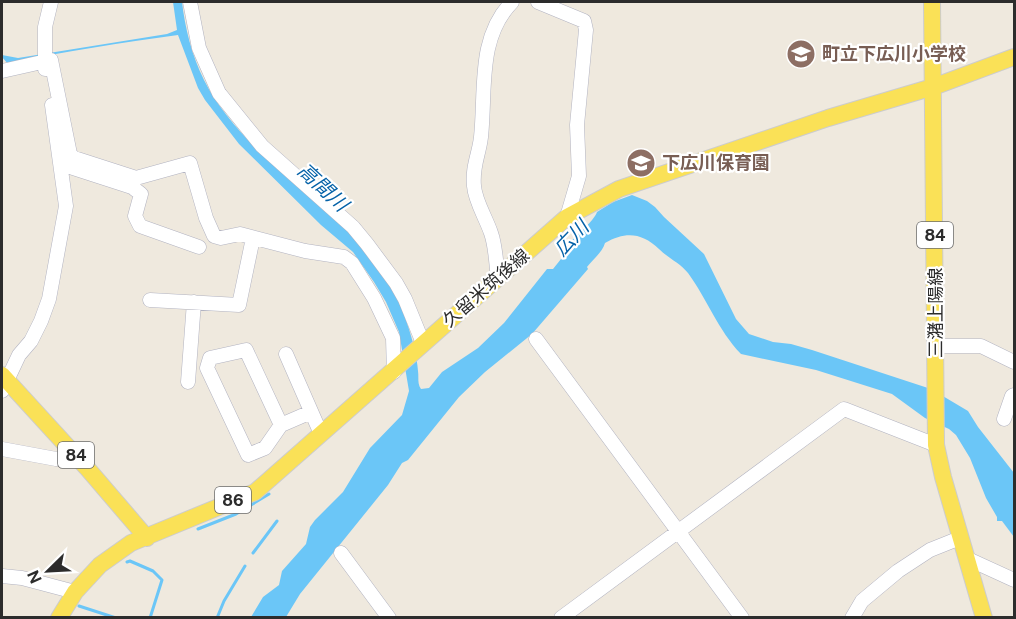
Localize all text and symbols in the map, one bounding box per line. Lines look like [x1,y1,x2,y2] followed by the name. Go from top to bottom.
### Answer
[785,38,817,70] school or university icon: 町立下広川小学校
[822,43,966,64] place label: 町立下広川小学校
[625,147,657,179] school or university icon: 下広川保育園
[662,152,770,173] place label: 下広川保育園
[293,158,355,218] water label: 高間川
[548,214,595,261] water label: 広川
[917,222,953,248] road number: 84
[438,244,533,331] street label: 久留米筑後線
[925,268,946,358] street label: 三潴上陽線
[58,442,94,468] road number: 84
[215,487,251,513] road number: 86
[18,541,78,601] north arrow
[24,567,46,586] text: N

